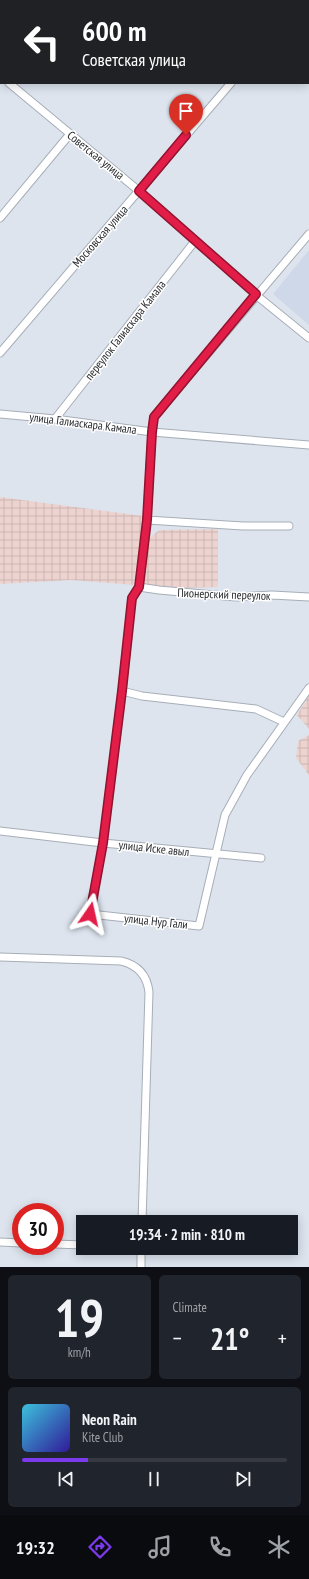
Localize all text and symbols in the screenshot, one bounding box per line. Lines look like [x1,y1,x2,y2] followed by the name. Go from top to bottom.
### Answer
[82,12,146,49] text: 600 m
[16,16,68,68] icon: left
[82,48,186,71] text: Советская улица
[169,94,203,135] pin
[175,100,197,122] icon: arrive
[64,127,128,183] street label: Советская улица
[69,202,131,270] street label: Московская улица
[81,277,169,383] street label: переулок Галиаскара Камала
[29,409,138,437] street label: улица Галиаскара Камала
[177,585,271,603] street label: Пионерский переулок
[118,837,190,859] street label: улица Иске авыл
[69,893,111,935] position arrow
[123,910,189,932] street label: улица Нур Гали
[12,1203,64,1255] speed limit sign: 30
[129,1225,245,1244] text: 19:34 · 2 min · 810 m
[54,1284,104,1351] text: 19
[173,1299,207,1316] text: Climate
[210,1319,250,1358] text: 21°
[173,1324,182,1352] text: −
[278,1324,287,1352] text: +
[68,1344,91,1361] text: km/h
[82,1410,137,1429] text: Neon Rain
[82,1429,123,1446] text: Kite Club
[55,1468,77,1490] icon: previous
[143,1468,165,1490] icon: pause
[232,1468,254,1490] icon: next
[86,1533,114,1561] icon: directions
[146,1533,174,1561] icon: music
[206,1533,234,1561] icon: phone
[265,1533,293,1561] icon: climate
[16,1536,55,1559] text: 19:32

